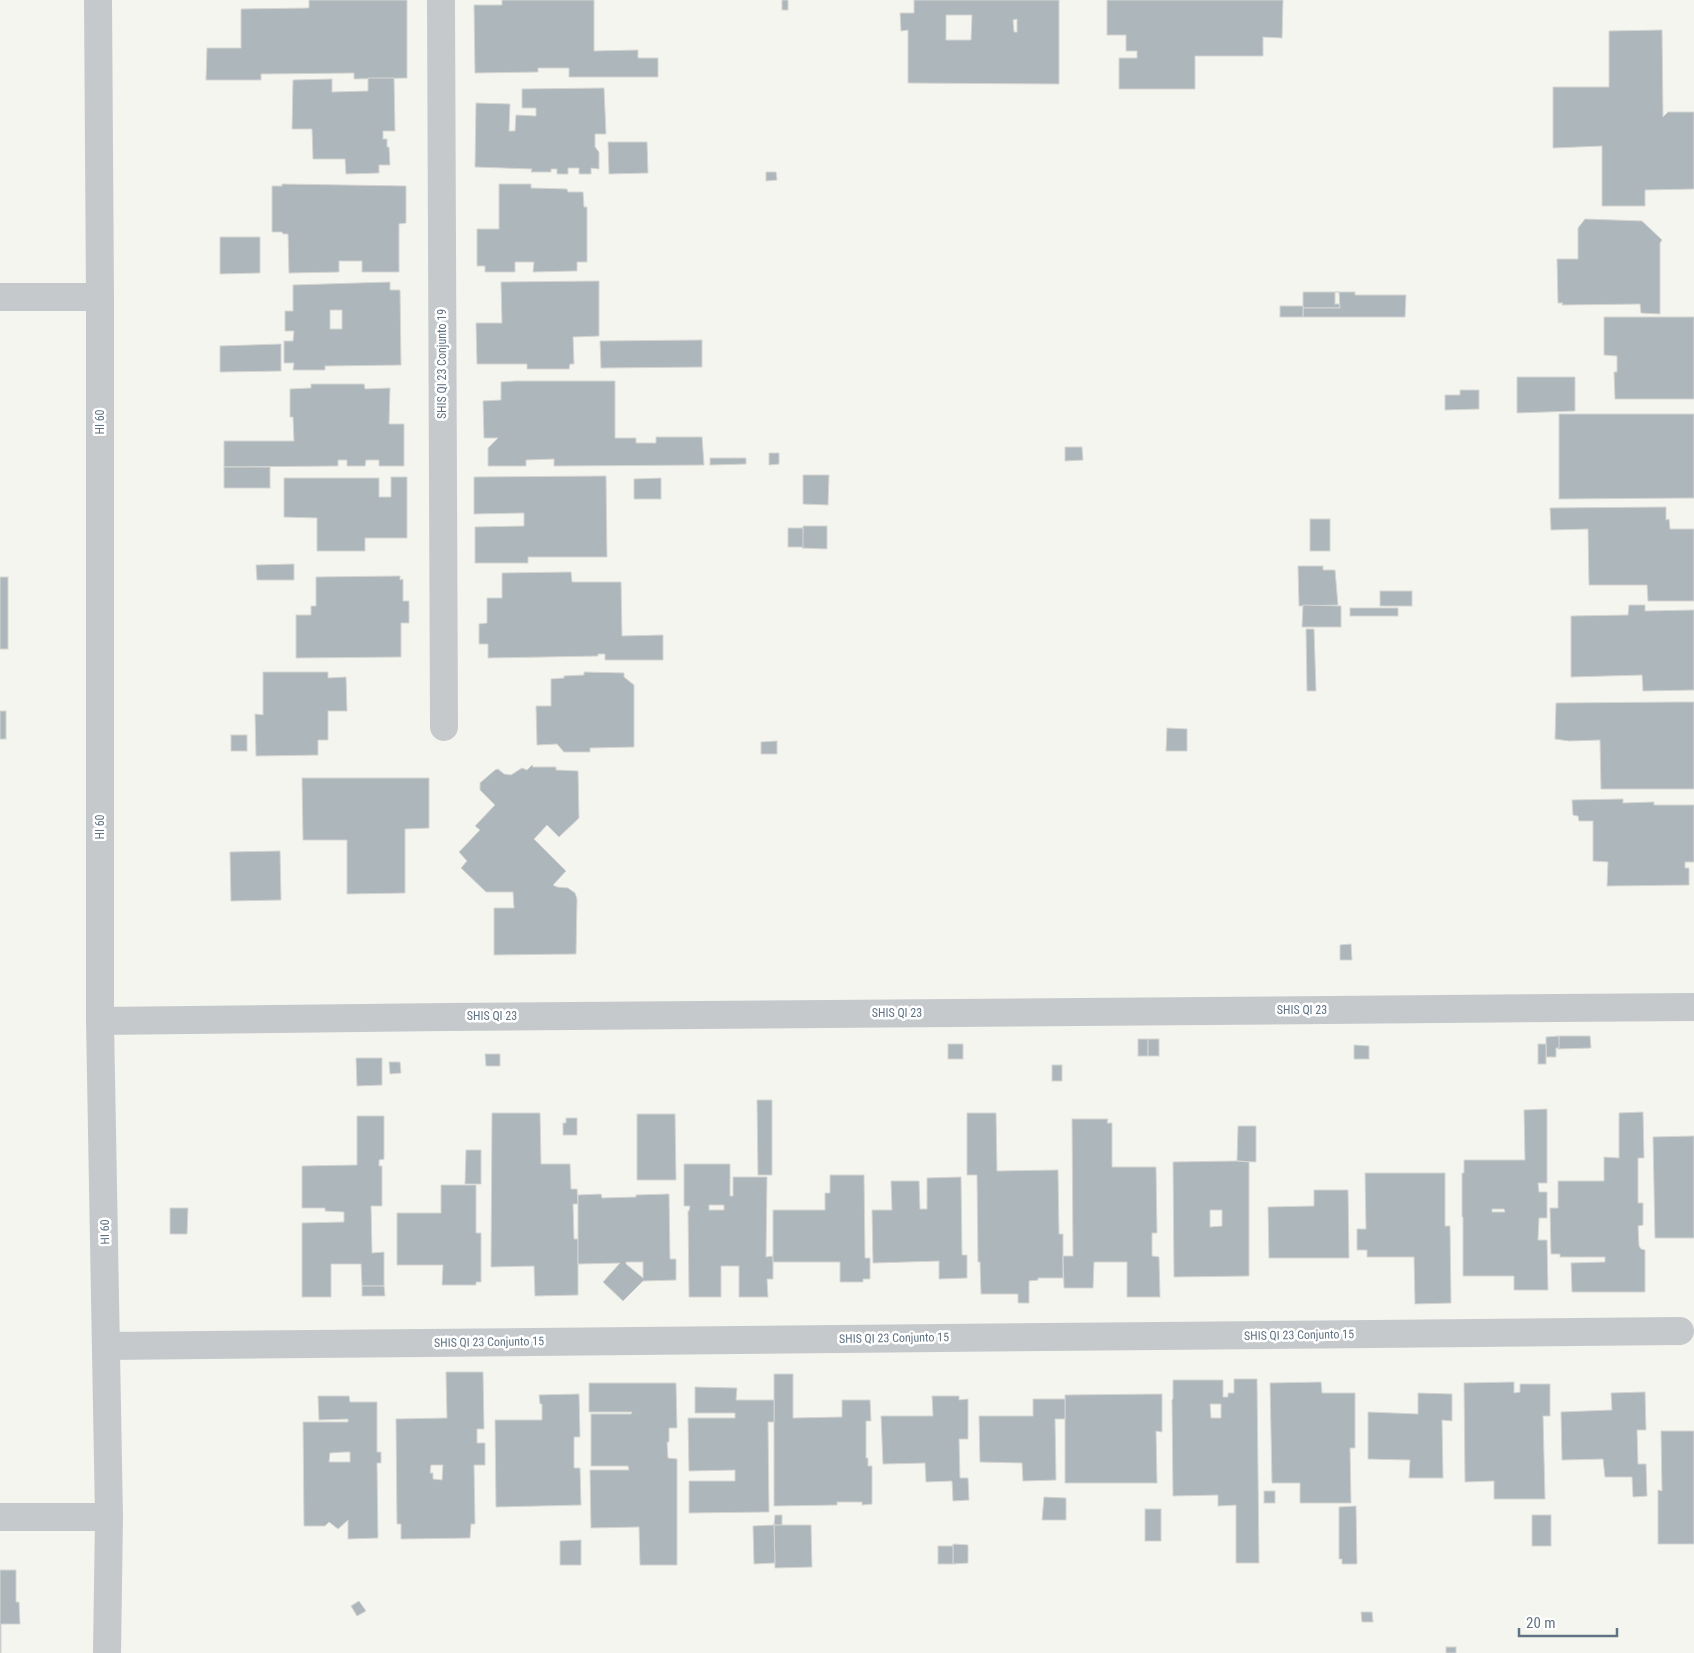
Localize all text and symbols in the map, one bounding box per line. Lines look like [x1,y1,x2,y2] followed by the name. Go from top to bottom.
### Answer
[435,309,449,419] street label: SHIS QI 23 Conjunto 19
[93,409,107,435] street label: HI 60
[93,814,107,840] street label: HI 60
[1277,1003,1327,1017] street label: SHIS QI 23
[872,1006,922,1020] street label: SHIS QI 23
[467,1009,517,1023] street label: SHIS QI 23
[98,1219,112,1245] street label: HI 60
[1244,1327,1354,1343] street label: SHIS QI 23 Conjunto 15
[839,1330,949,1346] street label: SHIS QI 23 Conjunto 15
[434,1334,544,1350] street label: SHIS QI 23 Conjunto 15
[1519,1606,1616,1638] scale bar
[1526,1614,1556,1632] text: 20 m

